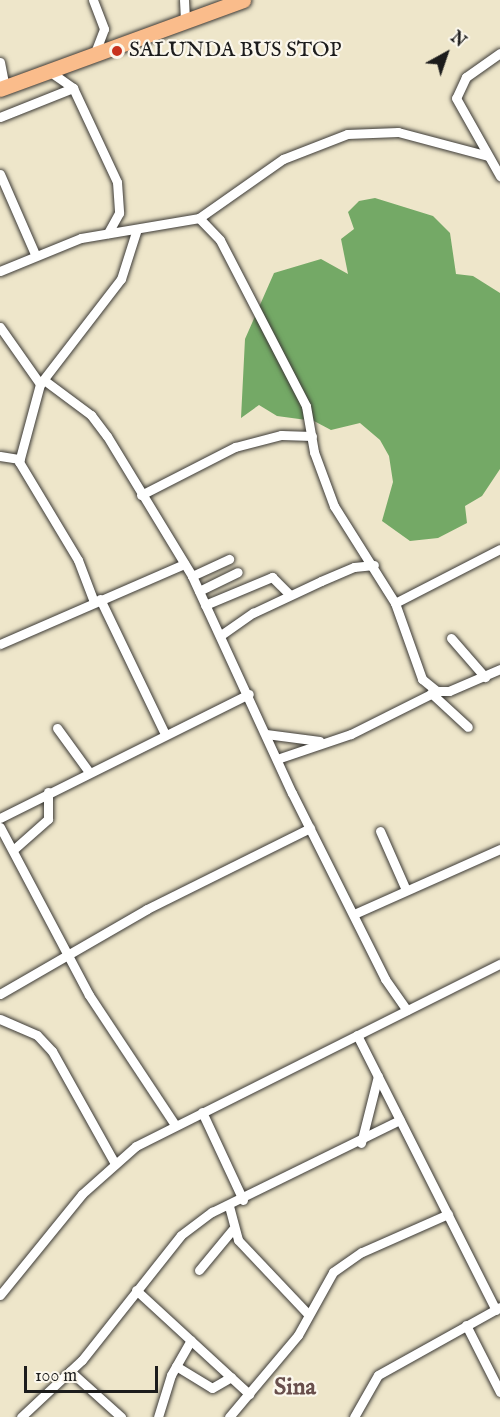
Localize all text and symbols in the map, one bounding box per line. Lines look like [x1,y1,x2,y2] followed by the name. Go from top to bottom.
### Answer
[416,24,476,84] north arrow
[446,28,469,52] text: N
[129,38,341,64] place label: SALUNDA BUS STOP
[110,44,124,58] marker: SALUNDA BUS STOP
[27,1354,160,1392] scale bar
[35,1365,77,1388] text: 100 m
[274,1374,316,1402] district label: Sina

